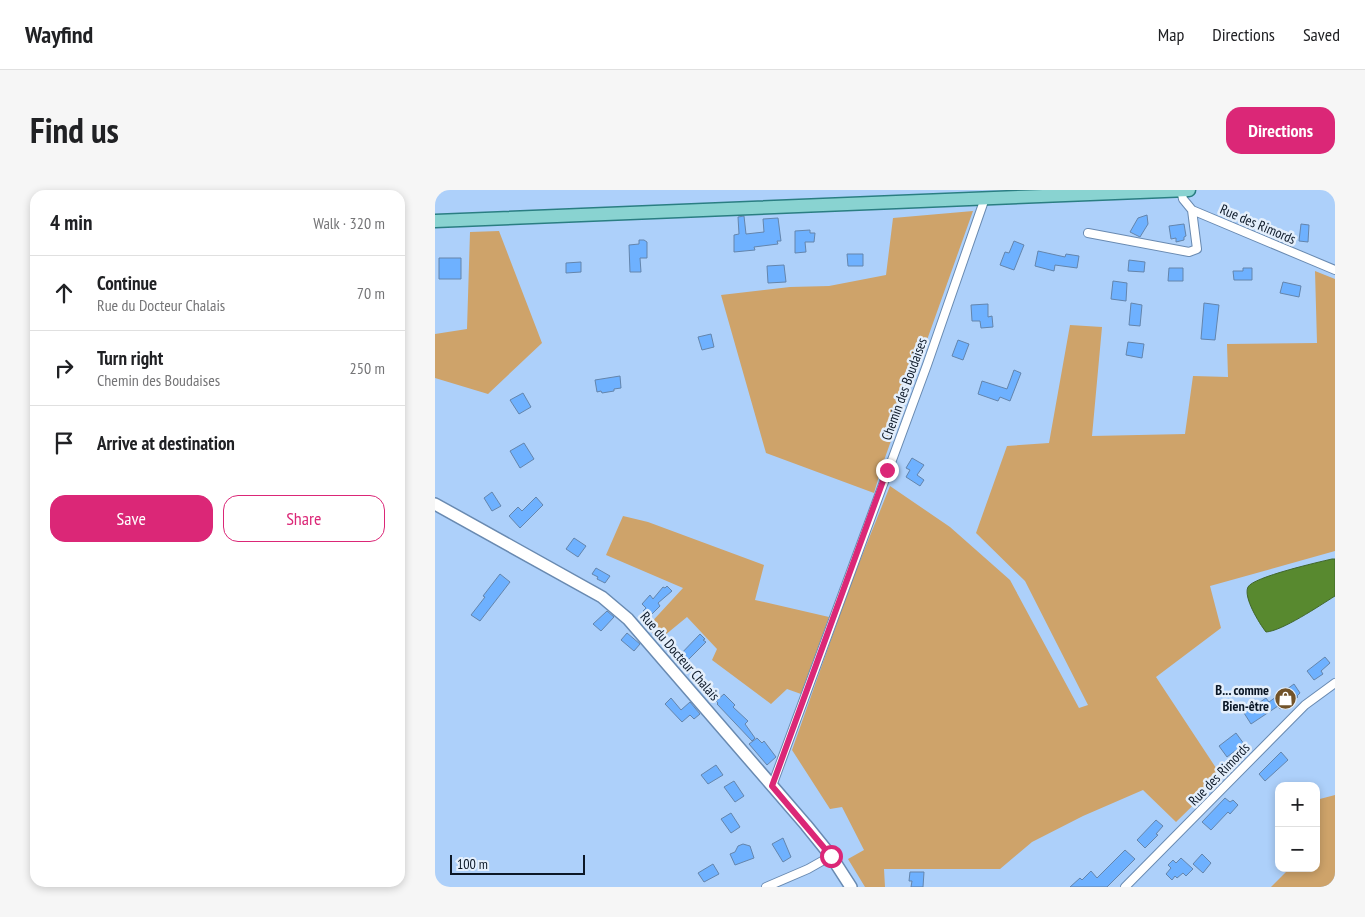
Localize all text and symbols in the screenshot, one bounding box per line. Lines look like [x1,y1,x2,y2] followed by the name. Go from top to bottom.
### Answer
[25,19,93,50] text: Wayfind
[1158,23,1184,46] text: Map
[1212,23,1275,46] text: Directions
[1303,23,1340,46] text: Saved
[30,107,119,153] text: Find us
[1226,107,1335,154] button: Directions
[1217,200,1299,248] street label: Rue des Rimords
[50,209,92,236] text: 4 min
[313,213,385,233] text: Walk · 320 m
[97,271,157,295] text: Continue
[50,279,78,307] icon: ahead
[357,283,385,303] text: 70 m
[97,295,225,315] text: Rue du Docteur Chalais
[877,335,931,443] street label: Chemin des Boudaises
[97,346,163,370] text: Turn right
[50,354,78,382] icon: right
[350,358,385,378] text: 250 m
[97,370,220,390] text: Chemin des Boudaises
[50,429,78,457] icon: arrive
[97,431,235,455] text: Arrive at destination
[876,459,899,482] route end
[50,495,213,542] button: Save
[223,495,385,542] button: Share
[636,608,724,704] street label: Rue du Docteur Chalais
[1215,681,1269,715] place label: B... comme Bien-être
[1273,686,1297,710] shop icon: B... comme Bien-être
[1185,739,1254,809] street label: Rue des Rimords
[1275,782,1320,872] map controls
[1275,782,1320,827] button: +
[1275,827,1320,872] button: −
[820,845,843,868] route start
[450,852,585,875] scale bar
[457,855,488,873] text: 100 m

